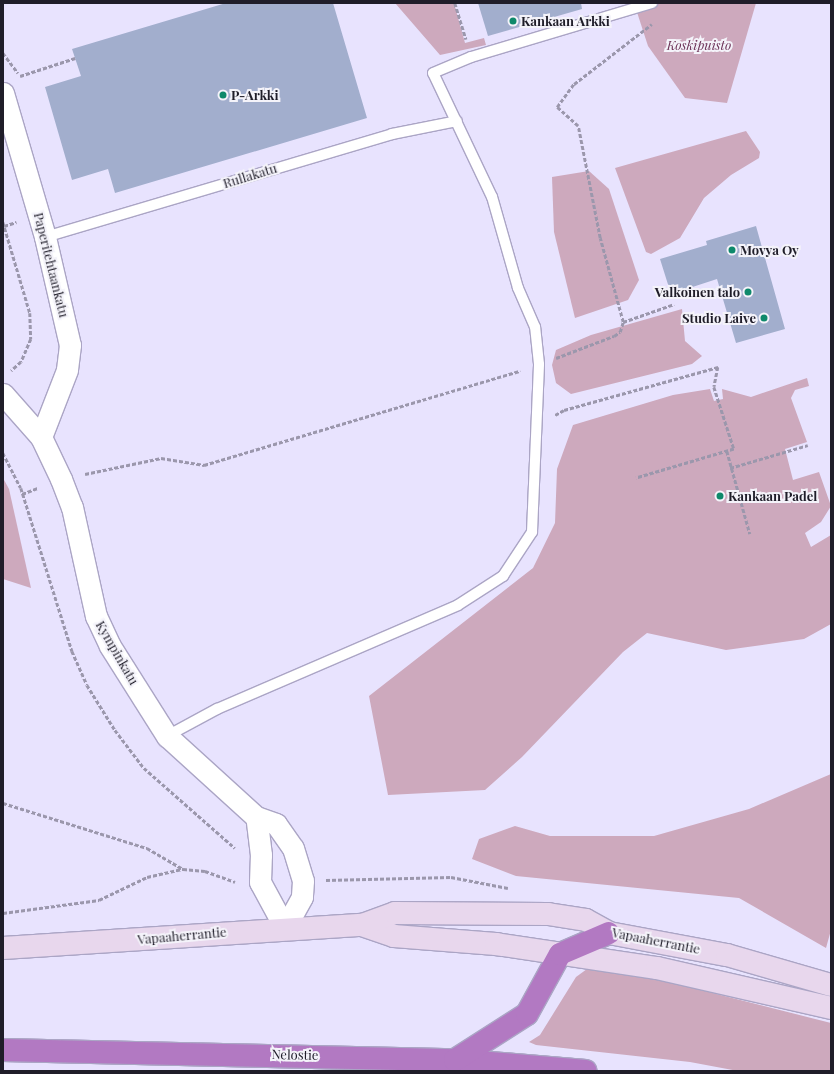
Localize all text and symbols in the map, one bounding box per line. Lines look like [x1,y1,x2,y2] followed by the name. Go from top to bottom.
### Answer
[521,13,610,29] place label: Kankaan Arkki
[508,16,518,26] marker: Kankaan Arkki
[667,37,731,53] park label: Koskipuisto
[231,87,279,103] place label: P-Arkki
[218,90,228,100] marker: P-Arkki
[221,160,279,192] street label: Rullakatu
[30,211,72,319] street label: Paperitehtaankatu
[740,242,799,258] place label: Movya Oy
[727,245,737,255] marker: Movya Oy
[655,284,740,300] place label: Valkoinen talo
[743,287,753,297] marker: Valkoinen talo
[682,310,756,326] place label: Studio Laive
[759,313,769,323] marker: Studio Laive
[728,488,817,504] place label: Kankaan Padel
[715,491,725,501] marker: Kankaan Padel
[92,618,142,688] street label: Kympinkatu
[137,924,227,948] street label: Vapaaherrantie
[611,925,701,957] street label: Vapaaherrantie
[271,1047,319,1063] street label: Nelostie

